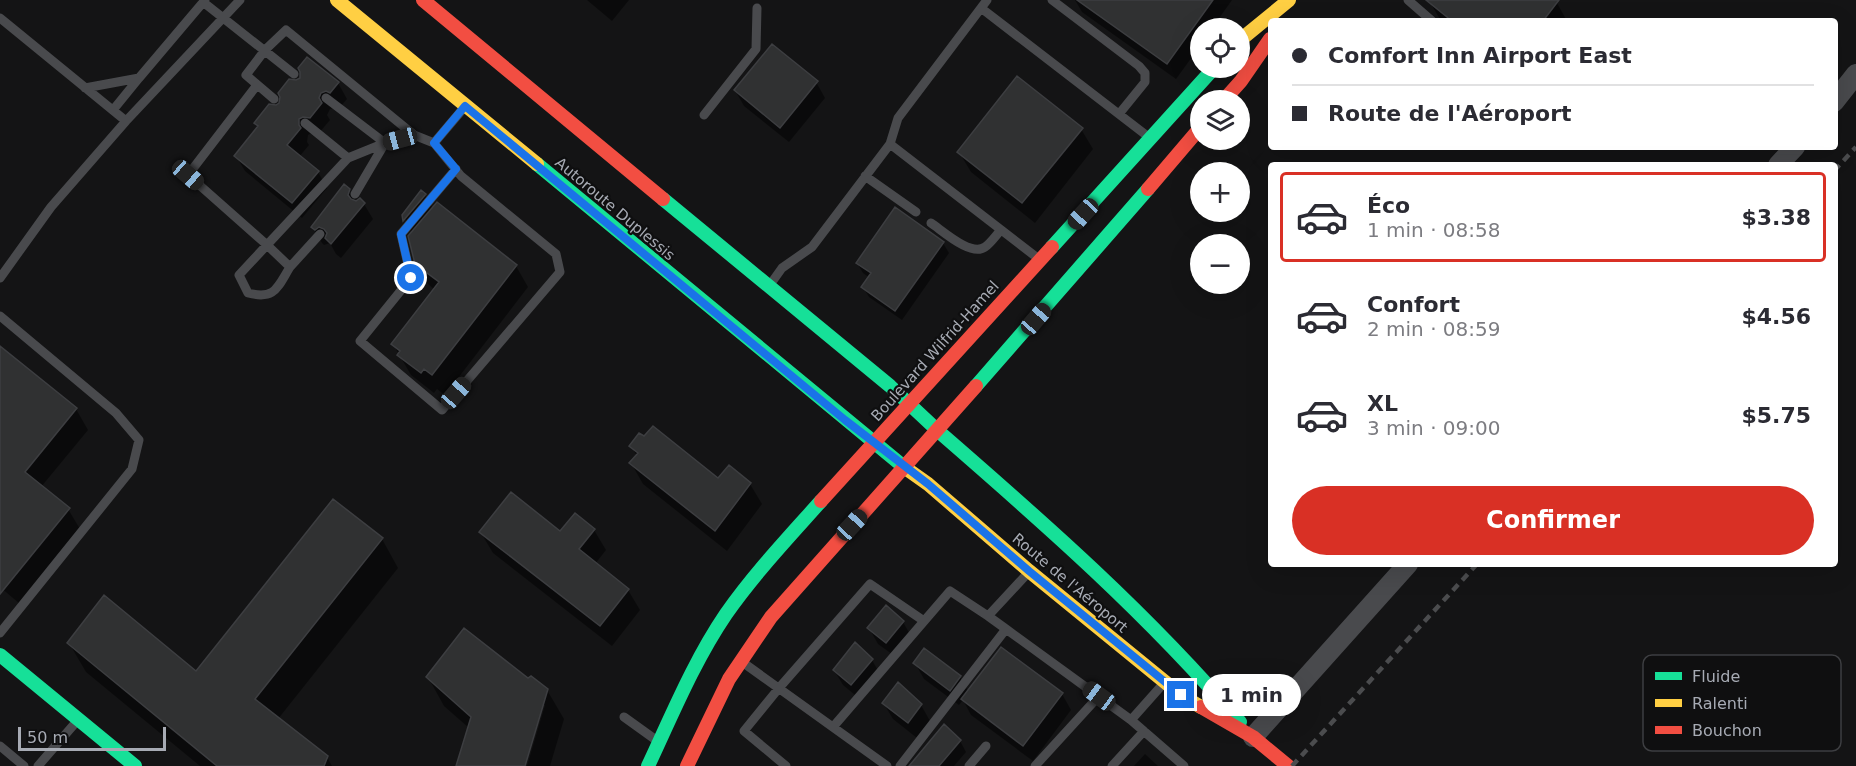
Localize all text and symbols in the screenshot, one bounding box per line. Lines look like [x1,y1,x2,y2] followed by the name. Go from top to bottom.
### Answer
[1190,18,1250,294] map controls
[1190,18,1250,78] button: locate
[1328,43,1632,68] text: Comfort Inn Airport East
[1190,90,1250,150] button: layers
[1328,101,1572,126] text: Route de l'Aéroport
[380,126,420,152] car
[551,154,679,264] street label: Autoroute Duplessis
[169,156,207,194] car
[1190,162,1250,222] button: +
[1295,190,1349,244] icon: car
[1367,193,1410,218] text: Éco
[1064,195,1102,233] car
[1741,205,1811,230] text: $3.38
[1367,218,1501,242] text: 1 min · 08:58
[1190,234,1250,294] button: −
[397,264,424,291] route start
[867,277,1003,425] street label: Boulevard Wilfrid-Hamel
[1295,289,1349,343] icon: car
[1367,292,1460,317] text: Confort
[1017,300,1055,338] car
[1741,304,1811,329] text: $4.56
[1367,317,1501,341] text: 2 min · 08:59
[437,374,475,412] car
[1295,388,1349,442] icon: car
[1367,391,1398,416] text: XL
[1741,403,1811,428] text: $5.75
[1367,416,1501,440] text: 3 min · 09:00
[1292,486,1814,555] button: Confirmer
[833,506,871,544] car
[1009,529,1131,637] street label: Route de l'Aéroport
[1643,655,1841,751] legend
[1692,667,1740,686] text: Fluide
[1202,674,1301,716] callout: 1 min
[1079,678,1119,714] car
[1167,681,1194,708] route end
[1220,683,1283,707] text: 1 min
[1692,694,1748,713] text: Ralenti
[1692,721,1762,740] text: Bouchon
[18,724,166,752] scale bar
[27,728,68,747] text: 50 m

